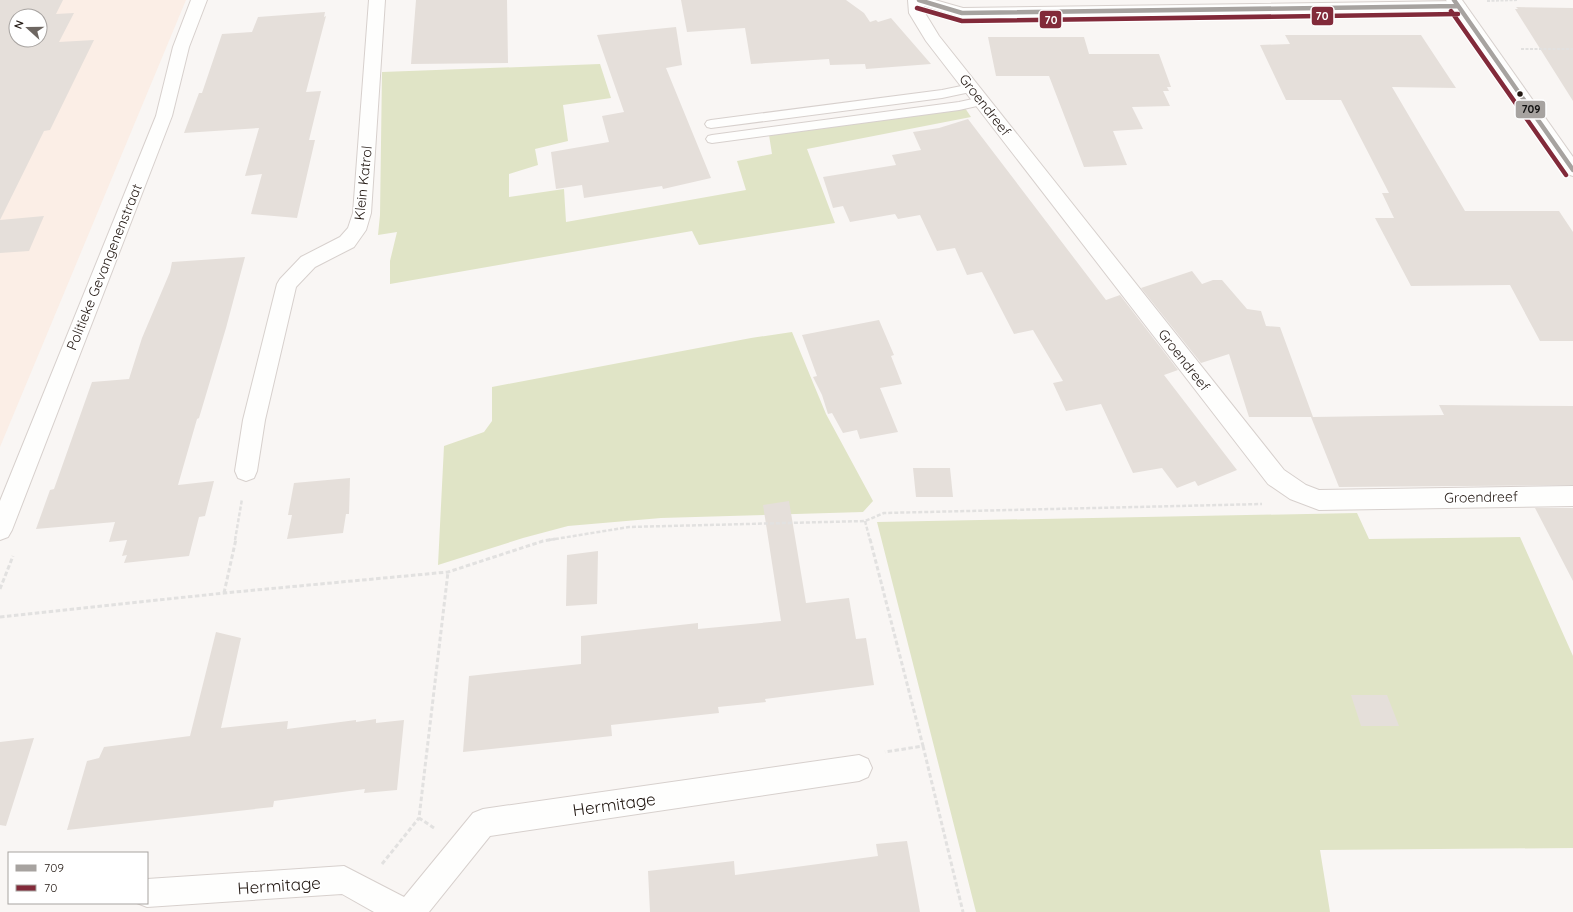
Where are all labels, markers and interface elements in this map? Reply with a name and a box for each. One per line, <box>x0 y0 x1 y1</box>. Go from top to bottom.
line badge: 70 <box>1311 6 1334 26</box>
north arrow <box>8 8 48 48</box>
text: 70 <box>1316 9 1329 23</box>
line badge: 70 <box>1039 10 1062 29</box>
text: 70 <box>1045 13 1058 27</box>
text: N <box>11 18 27 31</box>
street label: Groendreef <box>955 70 1015 140</box>
unlabelled marker <box>1515 89 1525 99</box>
line badge: 709 <box>1515 100 1546 119</box>
text: 709 <box>1521 102 1541 116</box>
street label: Klein Katrol <box>350 145 376 221</box>
street label: Politieke Gevangenenstraat <box>62 181 146 353</box>
street label: Groendreef <box>1154 325 1214 395</box>
street label: Groendreef <box>1444 487 1518 507</box>
street label: Hermitage <box>571 788 657 820</box>
legend <box>8 852 148 904</box>
text: 709 <box>44 860 64 875</box>
street label: Hermitage <box>237 872 321 898</box>
text: 70 <box>44 880 57 895</box>

